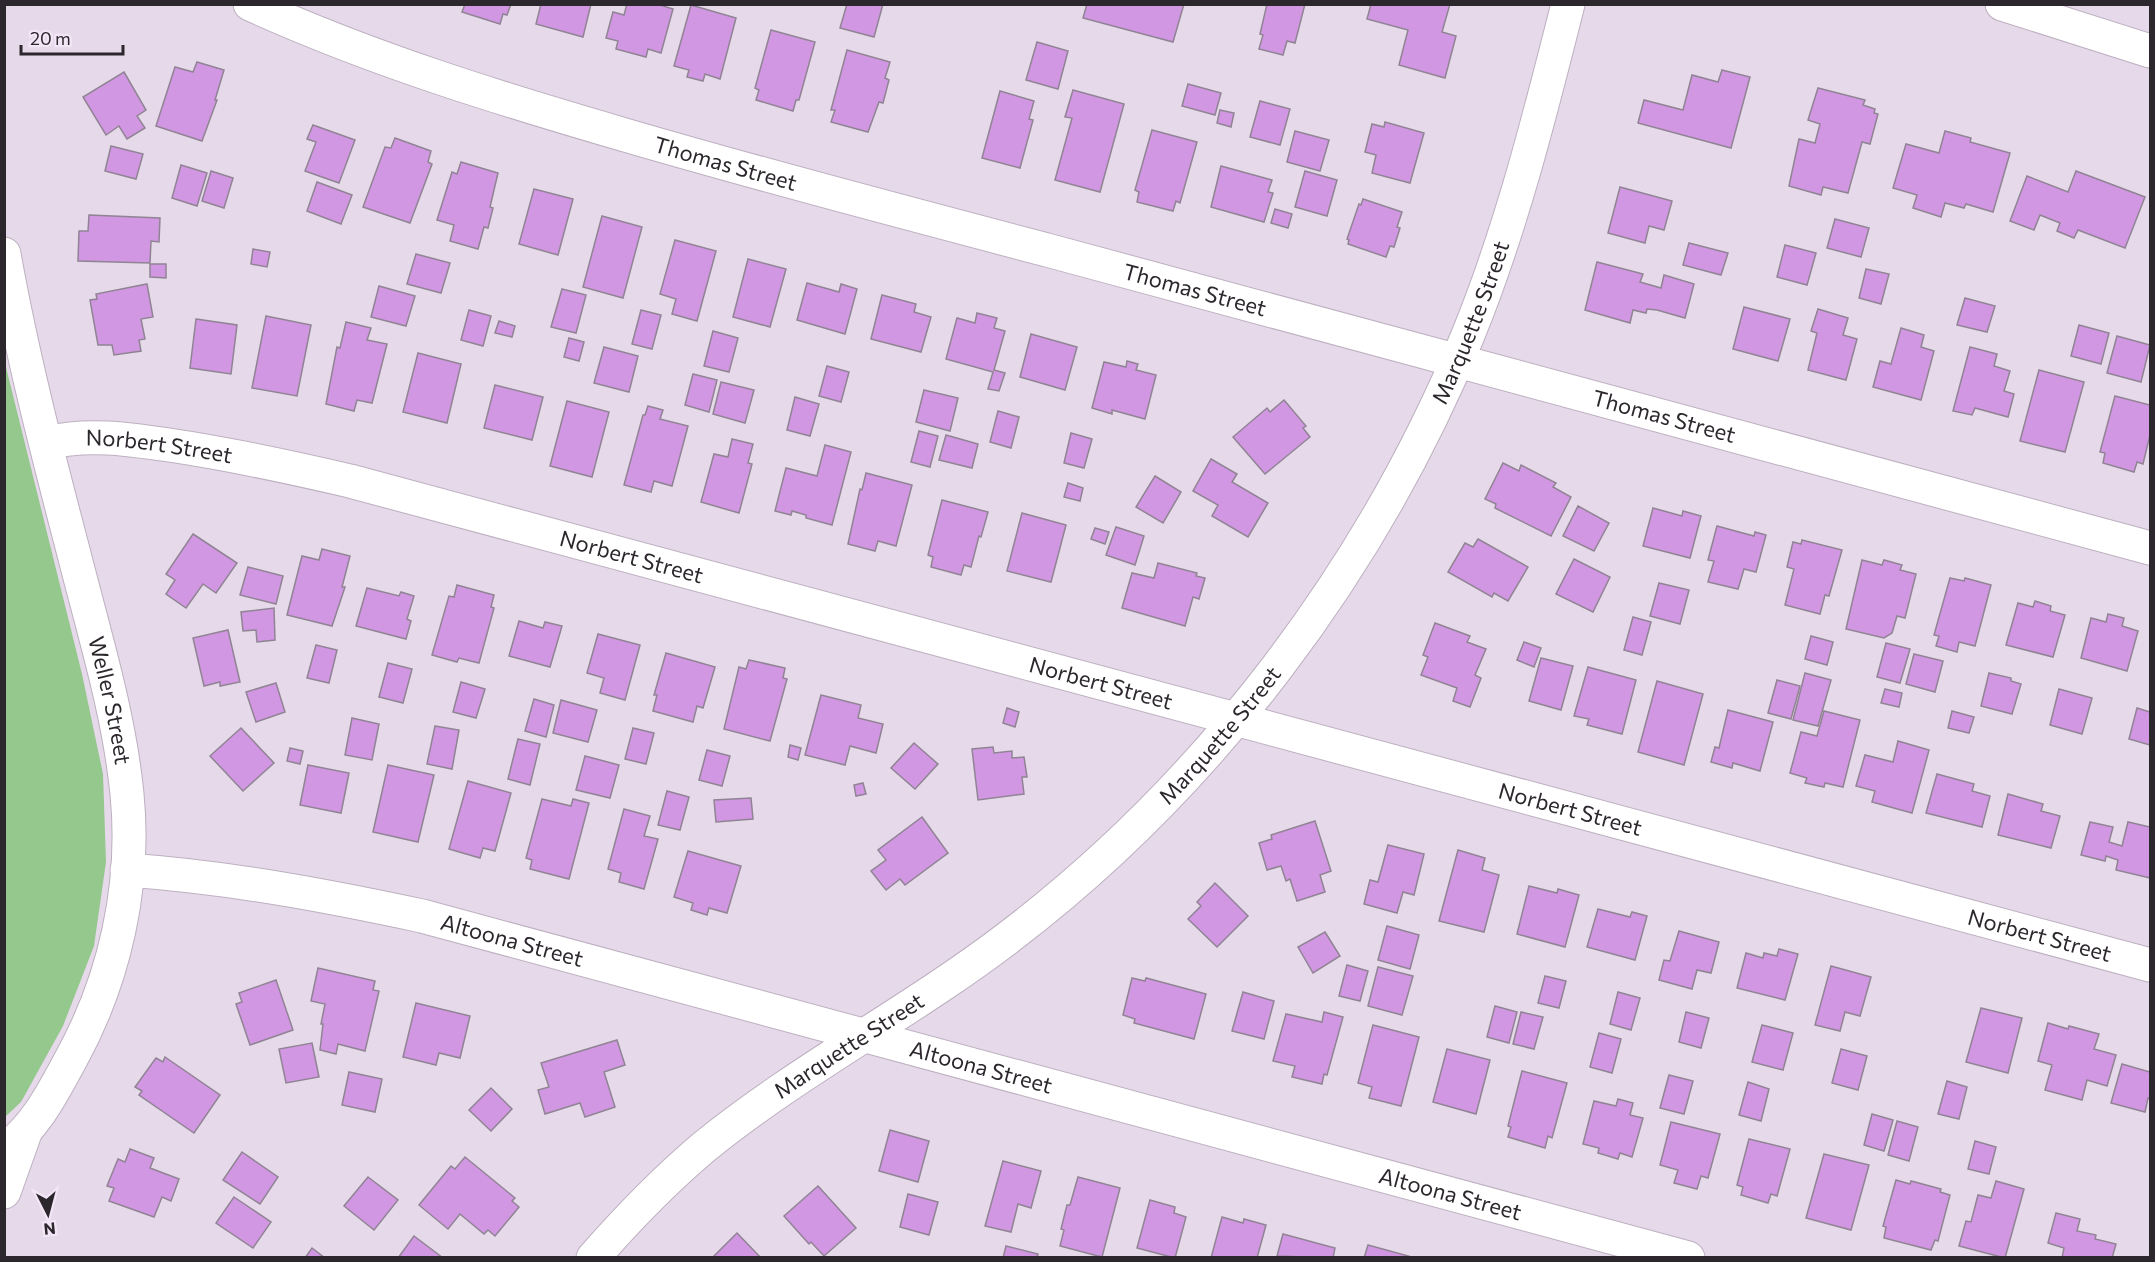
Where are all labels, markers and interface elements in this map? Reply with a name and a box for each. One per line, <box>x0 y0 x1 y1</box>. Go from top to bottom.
scale bar <box>21 18 123 56</box>
text: 20 m <box>30 27 71 49</box>
street label: Thomas Street <box>651 130 800 196</box>
street label: Marquette Street <box>1425 237 1514 408</box>
street label: Thomas Street <box>1120 257 1269 321</box>
street label: Thomas Street <box>1590 384 1739 448</box>
street label: Norbert Street <box>86 424 235 468</box>
street label: Norbert Street <box>557 524 706 588</box>
street label: Weller Street <box>83 633 137 766</box>
street label: Norbert Street <box>1026 650 1176 715</box>
street label: Marquette Street <box>1153 661 1286 809</box>
street label: Norbert Street <box>1496 776 1645 841</box>
street label: Norbert Street <box>1965 903 2114 967</box>
street label: Altoona Street <box>438 908 586 972</box>
street label: Marquette Street <box>768 987 929 1104</box>
street label: Altoona Street <box>907 1034 1056 1099</box>
street label: Altoona Street <box>1376 1161 1525 1225</box>
north arrow <box>18 1184 78 1244</box>
text: N <box>43 1219 57 1239</box>

